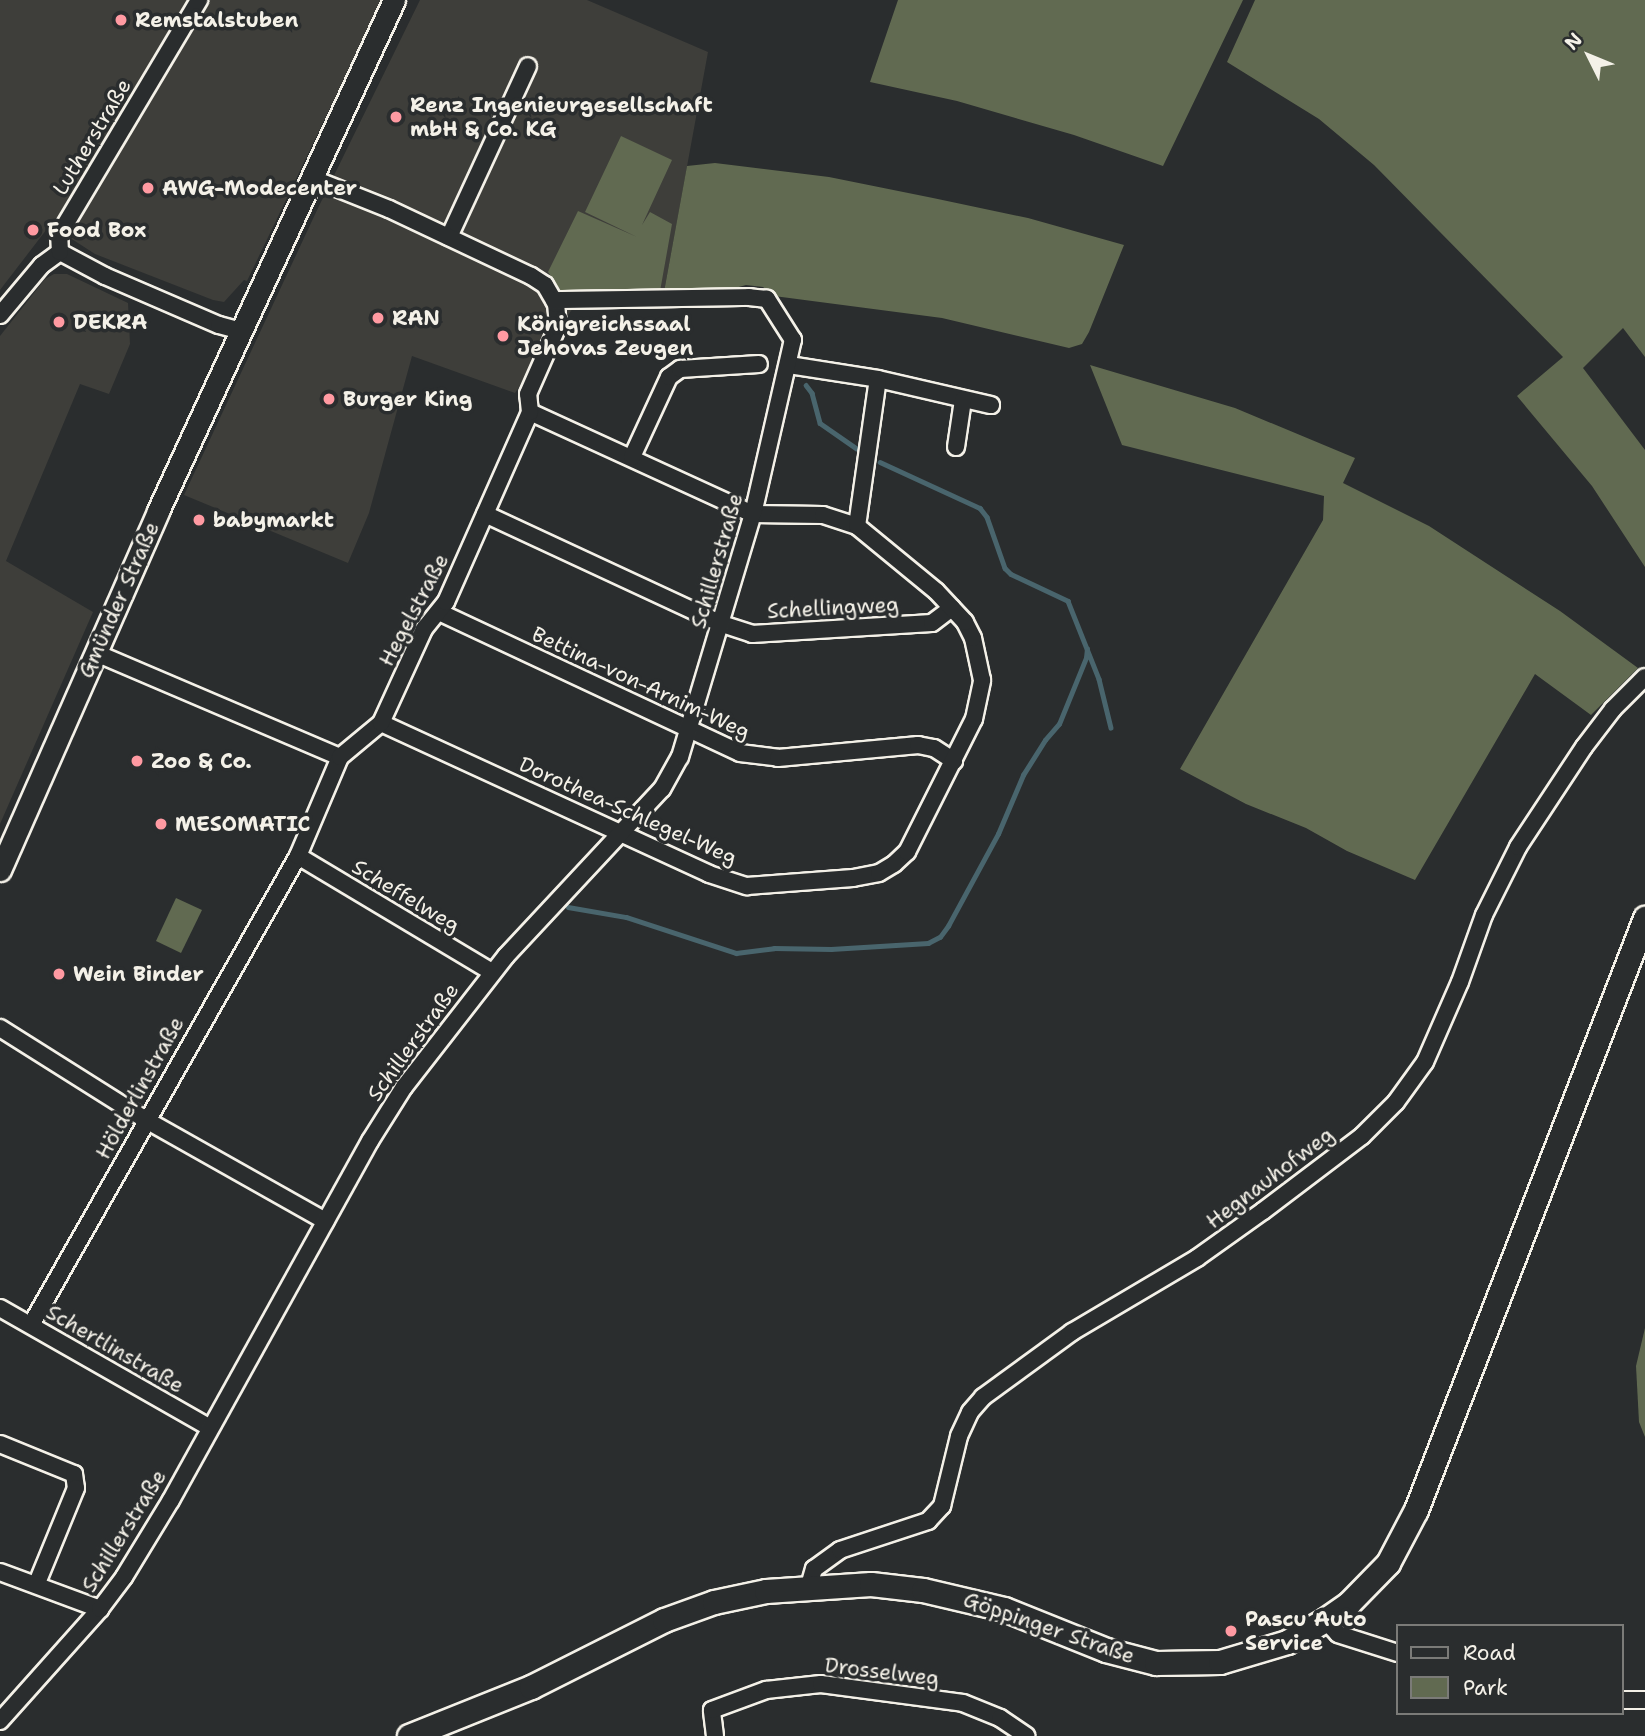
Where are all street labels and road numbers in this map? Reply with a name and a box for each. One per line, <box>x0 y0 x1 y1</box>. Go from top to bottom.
street label: Lutherstraße <box>47 74 137 200</box>
street label: Schillerstraße <box>686 491 748 631</box>
street label: Gmünder Straße <box>73 518 165 682</box>
street label: Hegelstraße <box>374 549 454 671</box>
street label: Schellingweg <box>766 592 900 624</box>
street label: Bettina-von-Arnim-Weg <box>528 621 754 745</box>
street label: Dorothea-Schlegel-Weg <box>515 751 741 871</box>
street label: Scheffelweg <box>348 854 464 938</box>
street label: Schillerstraße <box>362 978 464 1106</box>
street label: Hölderlinstraße <box>90 1012 190 1164</box>
street label: Hegnauhofweg <box>1201 1122 1339 1234</box>
street label: Schertlinstraße <box>42 1299 188 1399</box>
street label: Schillerstraße <box>76 1465 172 1597</box>
street label: Göppinger Straße <box>960 1587 1138 1669</box>
street label: Drosselweg <box>823 1652 941 1692</box>

